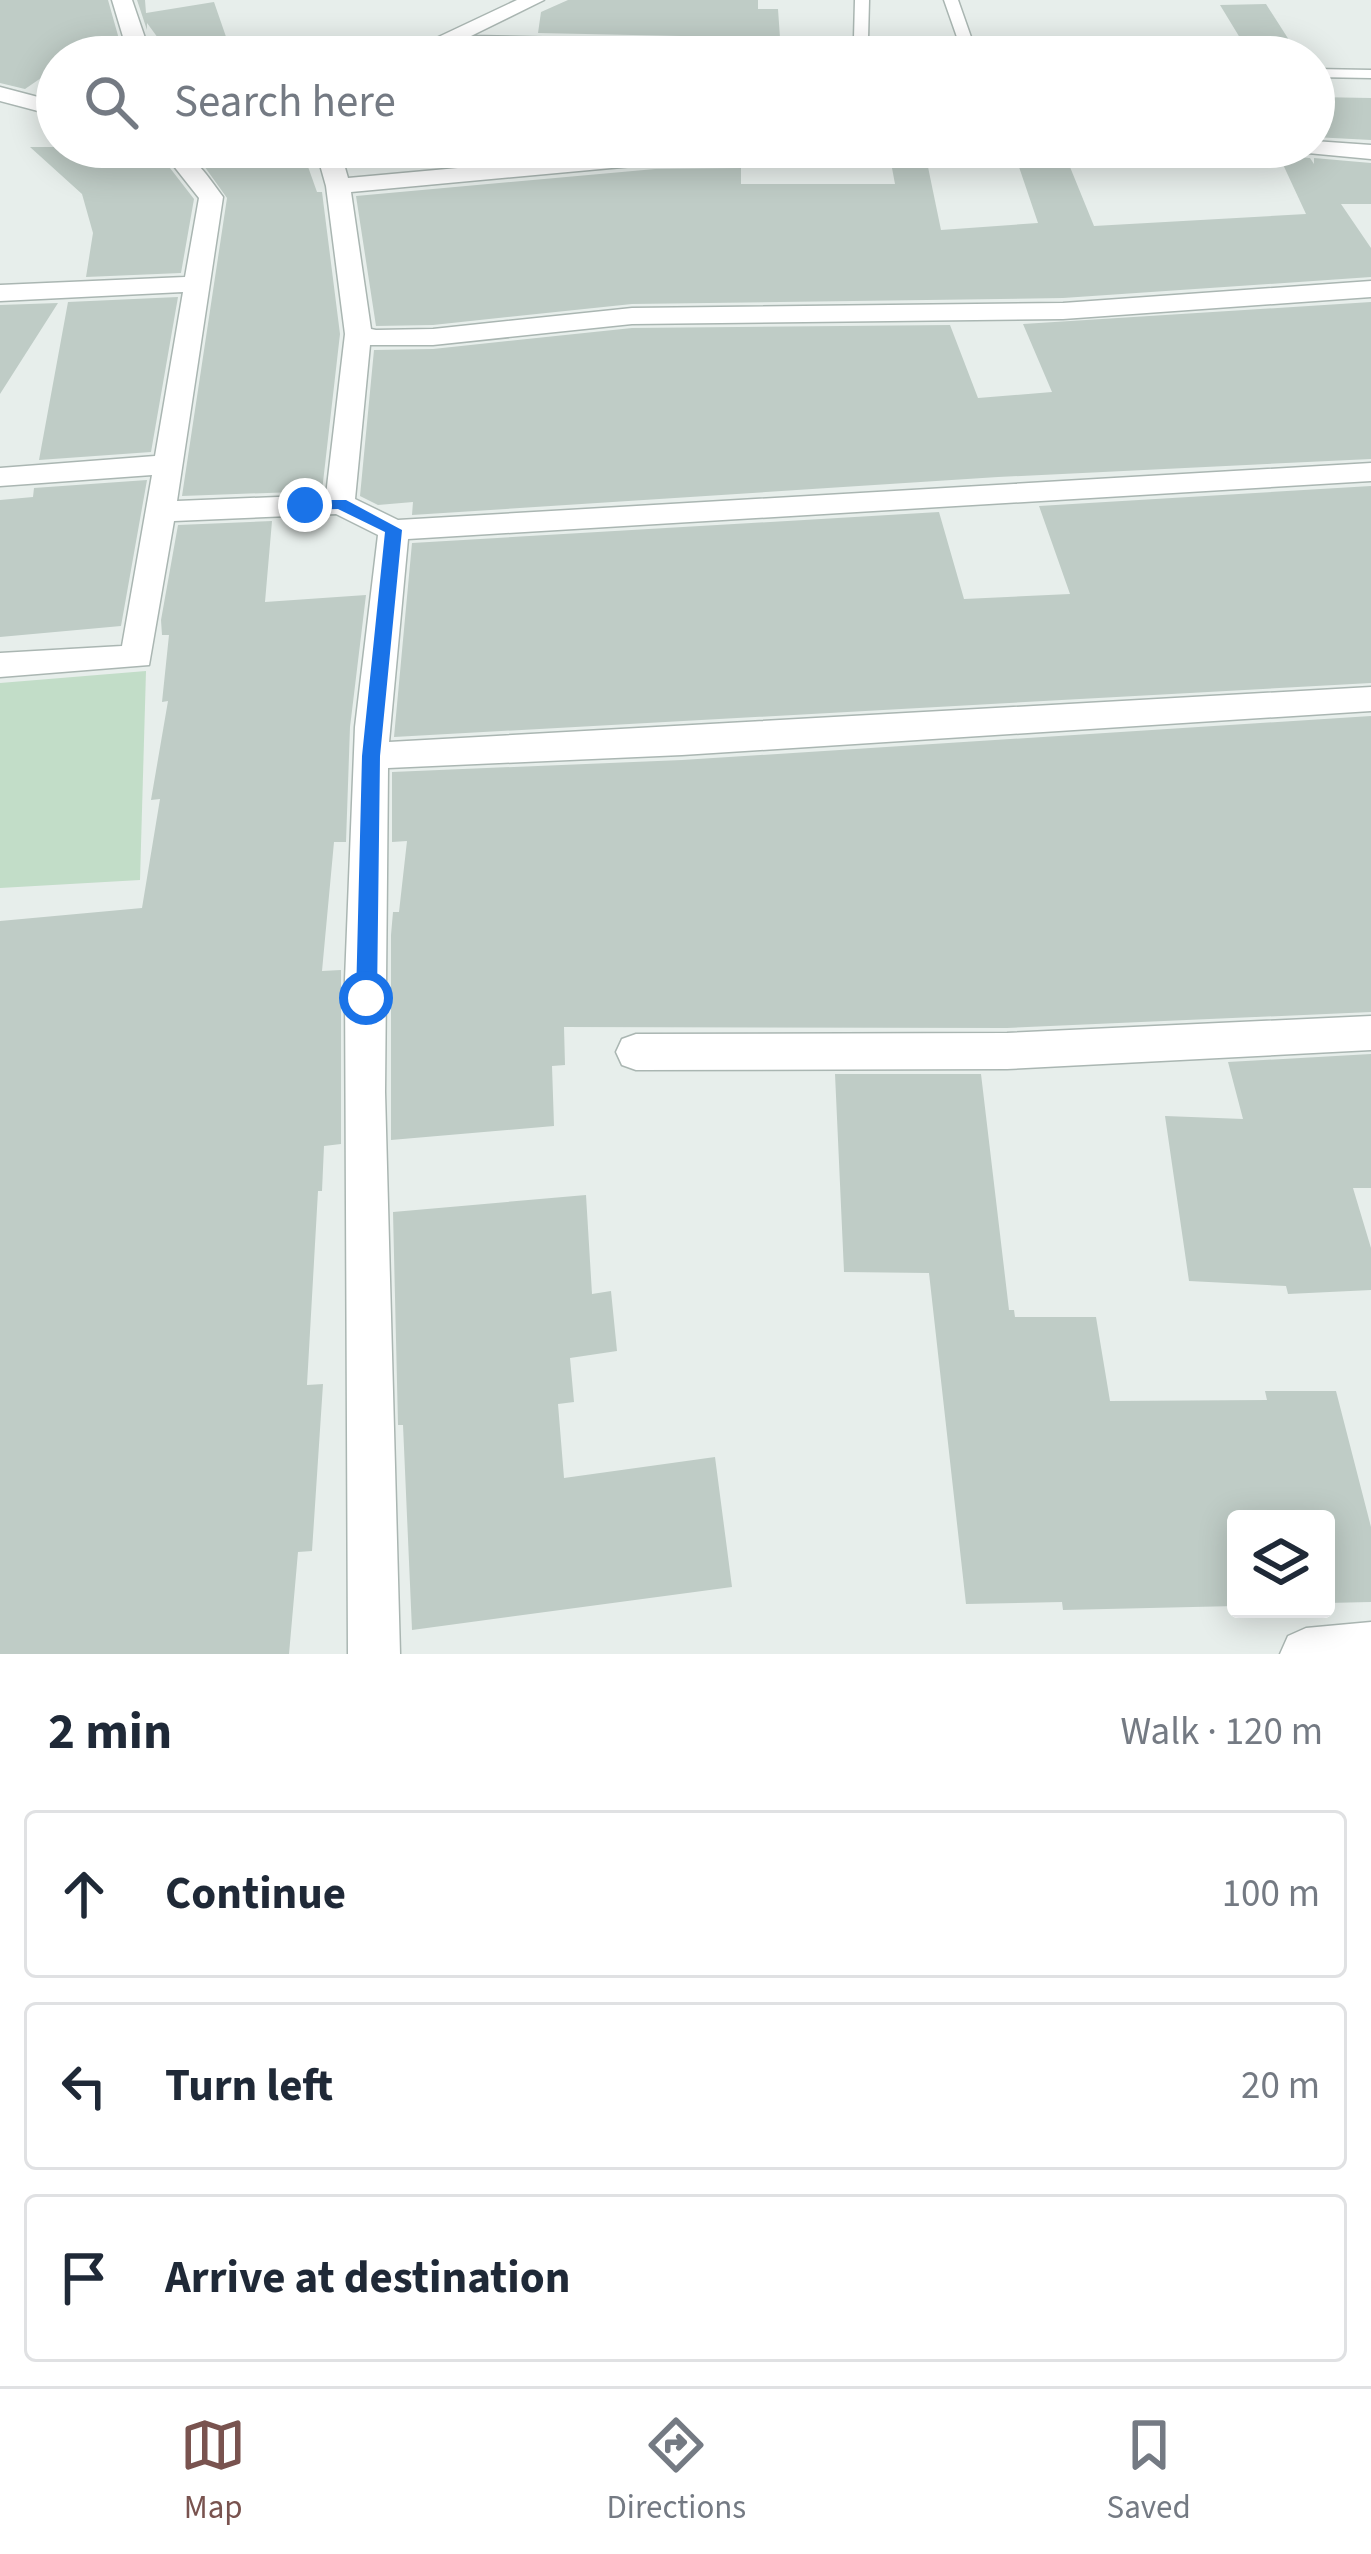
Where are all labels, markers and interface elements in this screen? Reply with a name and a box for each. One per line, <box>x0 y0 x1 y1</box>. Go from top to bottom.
search box <box>36 36 1335 168</box>
icon: search <box>78 69 144 135</box>
text: Search here <box>174 70 396 134</box>
route end <box>278 478 332 532</box>
route start <box>339 971 393 1025</box>
map controls <box>1227 1510 1335 1618</box>
button: layers <box>1227 1510 1335 1618</box>
text: 2 min <box>48 1696 172 1768</box>
text: Walk · 120 m <box>1120 1704 1323 1760</box>
icon: ahead <box>51 1861 117 1927</box>
text: Continue <box>165 1862 346 1926</box>
text: 100 m <box>1222 1866 1320 1922</box>
icon: left <box>51 2053 117 2119</box>
text: Turn left <box>165 2054 333 2118</box>
text: 20 m <box>1241 2058 1320 2114</box>
icon: arrive <box>51 2245 117 2311</box>
text: Arrive at destination <box>165 2246 570 2310</box>
tab: Map <box>180 2412 246 2531</box>
tab: Directions <box>607 2412 746 2531</box>
tab: Saved <box>1107 2412 1191 2531</box>

